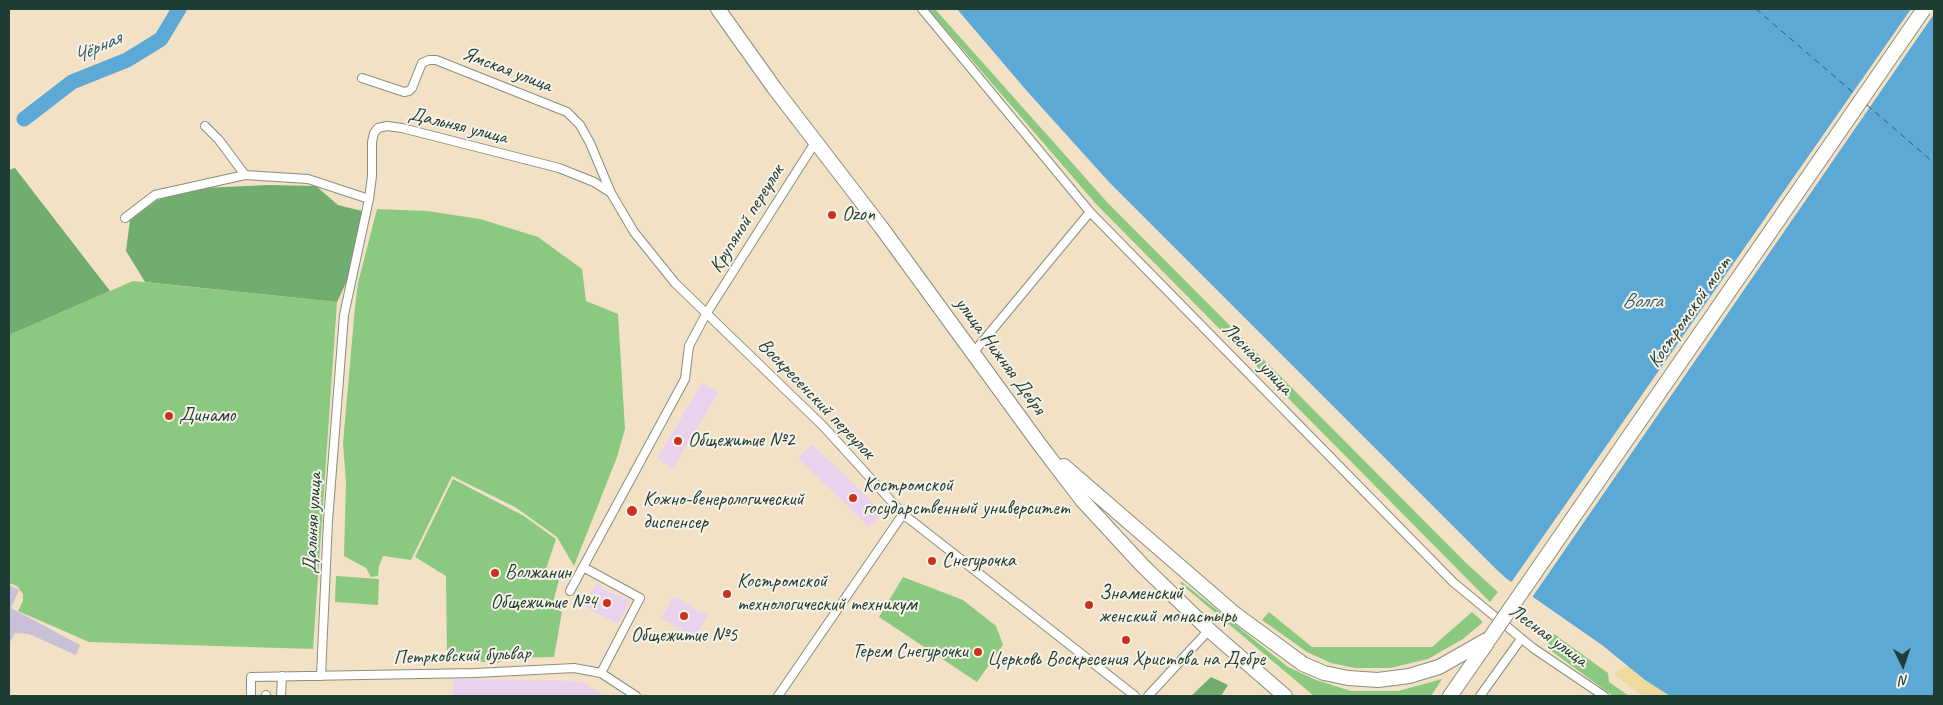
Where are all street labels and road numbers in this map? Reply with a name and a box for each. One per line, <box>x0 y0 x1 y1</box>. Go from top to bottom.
street label: Ямская улица <box>459 42 555 98</box>
street label: Дальняя улица <box>406 102 510 150</box>
street label: Крупяной переулок <box>704 161 790 277</box>
street label: Костромской мост <box>1643 252 1737 372</box>
street label: улица Нижняя Дебря <box>949 293 1051 419</box>
street label: Лесная улица <box>1217 318 1297 400</box>
street label: Воскресенский переулок <box>752 334 880 464</box>
street label: Дальняя улица <box>298 472 328 574</box>
street label: Лесная улица <box>1504 599 1592 673</box>
street label: Петрковский бульвар <box>393 642 531 670</box>

